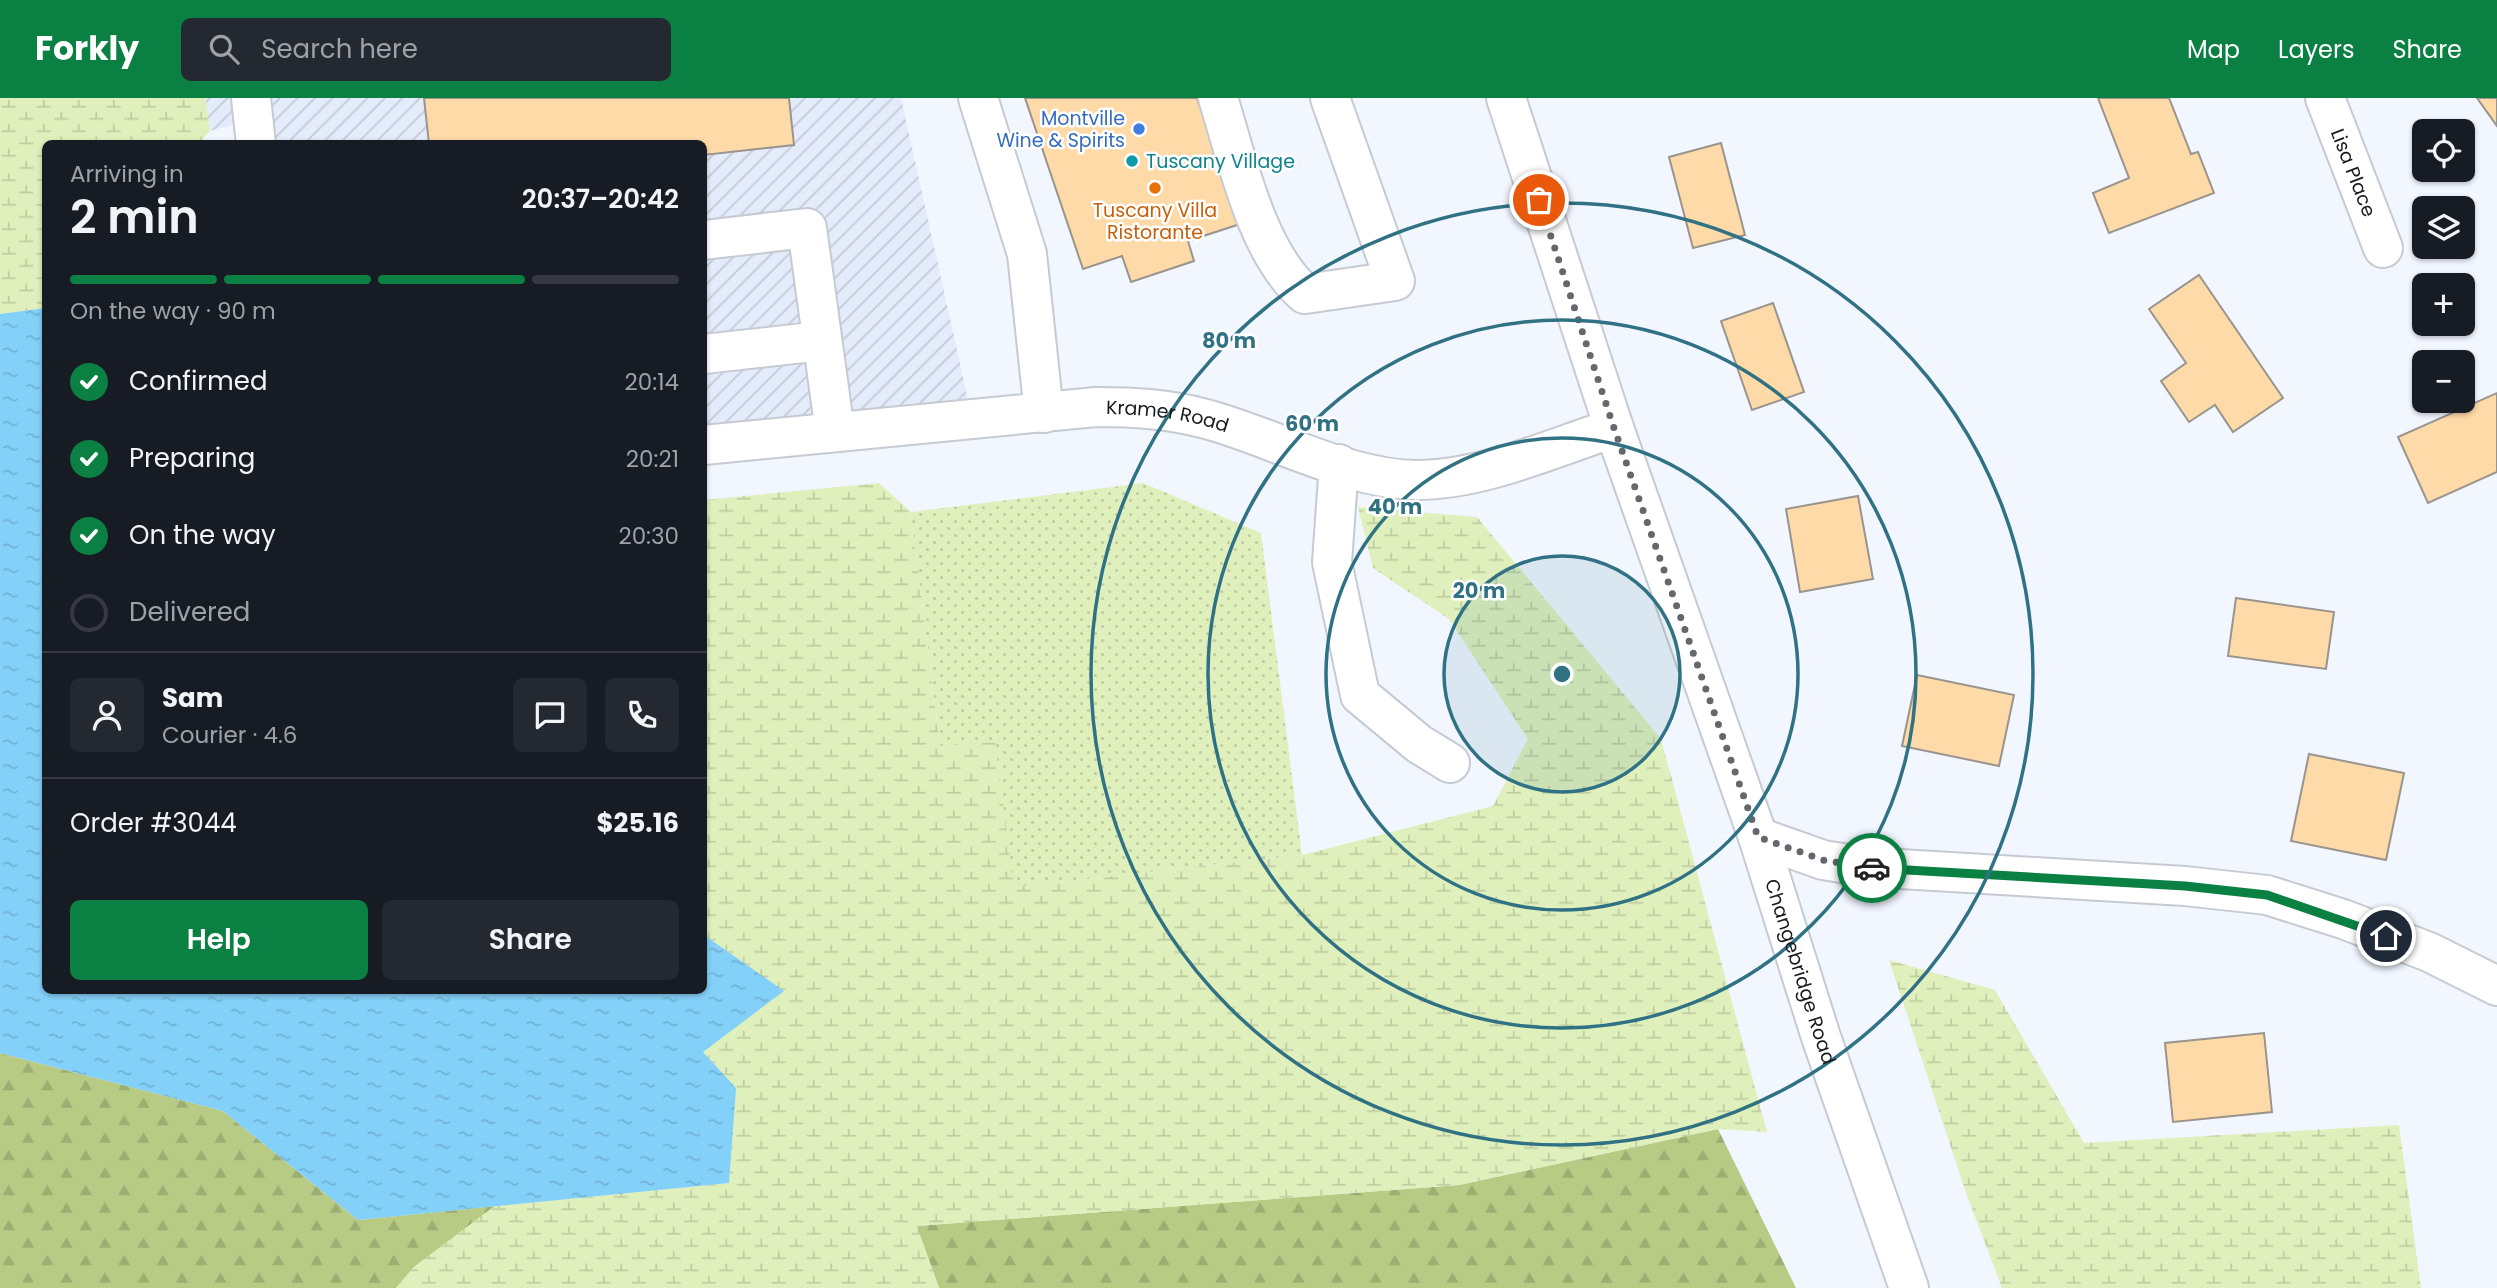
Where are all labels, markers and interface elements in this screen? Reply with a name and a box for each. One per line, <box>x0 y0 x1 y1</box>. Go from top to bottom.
search box <box>181 18 671 81</box>
text: Forkly <box>35 25 139 72</box>
icon: search <box>205 30 243 68</box>
text: Search here <box>261 31 418 67</box>
text: Map <box>2187 33 2240 66</box>
text: Layers <box>2278 33 2354 66</box>
text: Share <box>2392 33 2462 66</box>
place label: Montville Wine & Spirits <box>996 105 1125 154</box>
map controls <box>2412 119 2475 413</box>
button: locate <box>2412 119 2475 182</box>
marker: Montville Wine & Spirits <box>1131 121 1147 137</box>
street label: Lisa Place <box>2325 125 2383 221</box>
place label: Tuscany Village <box>1146 148 1295 175</box>
marker: Tuscany Village <box>1124 153 1140 169</box>
text: Arriving in <box>70 158 184 190</box>
pin <box>1509 170 1569 230</box>
marker: Tuscany Villa Ristorante <box>1147 180 1163 196</box>
text: 20:37–20:42 <box>522 181 679 217</box>
icon: bag <box>1520 181 1558 219</box>
text: 2 min <box>70 185 199 249</box>
button: layers <box>2412 196 2475 259</box>
place label: Tuscany Villa Ristorante <box>1093 197 1217 246</box>
button: + <box>2412 273 2475 336</box>
text: On the way · 90 m <box>70 295 276 327</box>
text: 80 m <box>1202 326 1256 355</box>
button: − <box>2412 350 2475 413</box>
icon: check <box>70 363 108 401</box>
text: Confirmed <box>129 363 267 399</box>
text: 20:14 <box>625 366 679 398</box>
street label: Kramer Road <box>1106 394 1232 438</box>
text: 60 m <box>1285 409 1339 438</box>
icon: check <box>70 440 108 478</box>
text: Preparing <box>129 440 255 476</box>
text: 20:21 <box>626 443 679 475</box>
text: 40 m <box>1368 492 1422 521</box>
icon: check <box>70 517 108 555</box>
text: On the way <box>129 517 276 553</box>
text: 20:30 <box>618 520 679 552</box>
text: 20 m <box>1453 576 1505 605</box>
text: Delivered <box>129 594 250 630</box>
centre of rings <box>1550 662 1574 686</box>
button: person <box>70 678 144 752</box>
button: chat <box>513 678 587 752</box>
button: phone <box>605 678 679 752</box>
text: Sam <box>162 680 223 716</box>
text: Courier · 4.6 <box>162 719 297 751</box>
text: Order #3044 <box>70 805 237 841</box>
text: $25.16 <box>596 805 679 841</box>
courier <box>1837 833 1907 903</box>
icon: car <box>1853 849 1891 887</box>
street label: Changebridge Road <box>1759 875 1843 1068</box>
button: Help <box>70 900 368 980</box>
button: Share <box>382 900 679 980</box>
pin <box>2356 906 2416 966</box>
icon: home <box>2367 917 2405 955</box>

